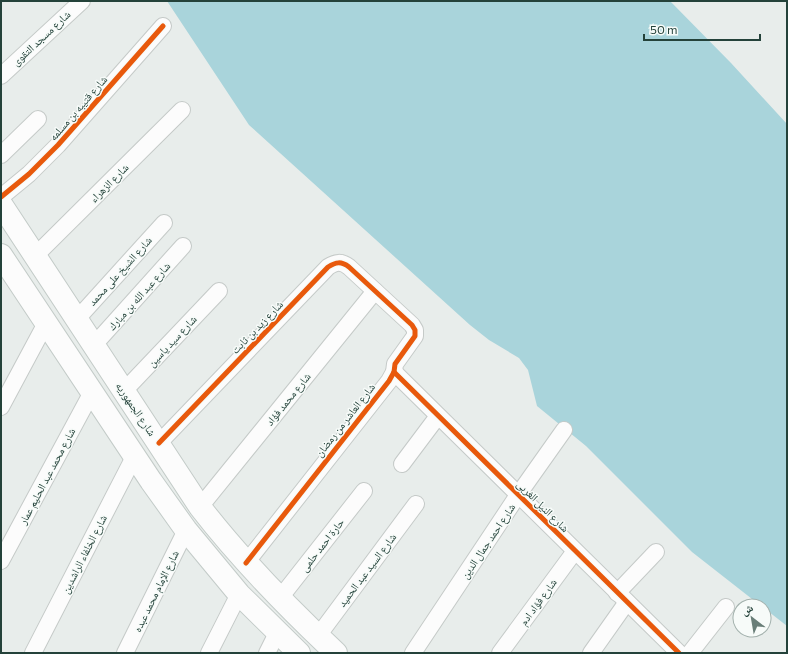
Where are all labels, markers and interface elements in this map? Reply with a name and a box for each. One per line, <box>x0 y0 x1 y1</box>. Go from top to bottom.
street label: شارع مسجد التقوى <box>9 7 73 69</box>
scale bar <box>644 16 760 42</box>
text: 50 m <box>650 22 678 36</box>
street label: شارع قتيبه بن مسلمه <box>46 72 110 144</box>
street label: شارع الزهراء <box>86 160 132 206</box>
street label: شارع الشيخ على محمد <box>85 233 155 309</box>
street label: شارع عبد الله بن مبارك <box>105 259 173 333</box>
street label: شارع زيد بن ثابت <box>228 298 286 356</box>
street label: شارع سيد ياسين <box>144 312 200 370</box>
street label: شارع محمد فؤاد <box>262 370 314 428</box>
street label: شارع الجمهوريه <box>113 379 159 439</box>
street label: شارع العاشر من رمضان <box>312 380 378 460</box>
street label: شارع محمد عبد الحليم عمار <box>15 425 79 528</box>
street label: شارع النيل الغربى <box>514 477 572 535</box>
street label: شارع احمد جمال الدين <box>458 501 518 581</box>
street label: شارع الخلفاء الراشدين <box>58 512 110 596</box>
street label: حارة احمد حلمى <box>297 516 347 574</box>
street label: شارع السيد عبد الحميد <box>335 530 399 610</box>
street label: شارع الإمام محمد عبده <box>130 548 182 634</box>
street label: شارع فؤاد ادم <box>516 576 560 628</box>
north arrow <box>732 598 772 638</box>
text: ش <box>738 600 756 619</box>

